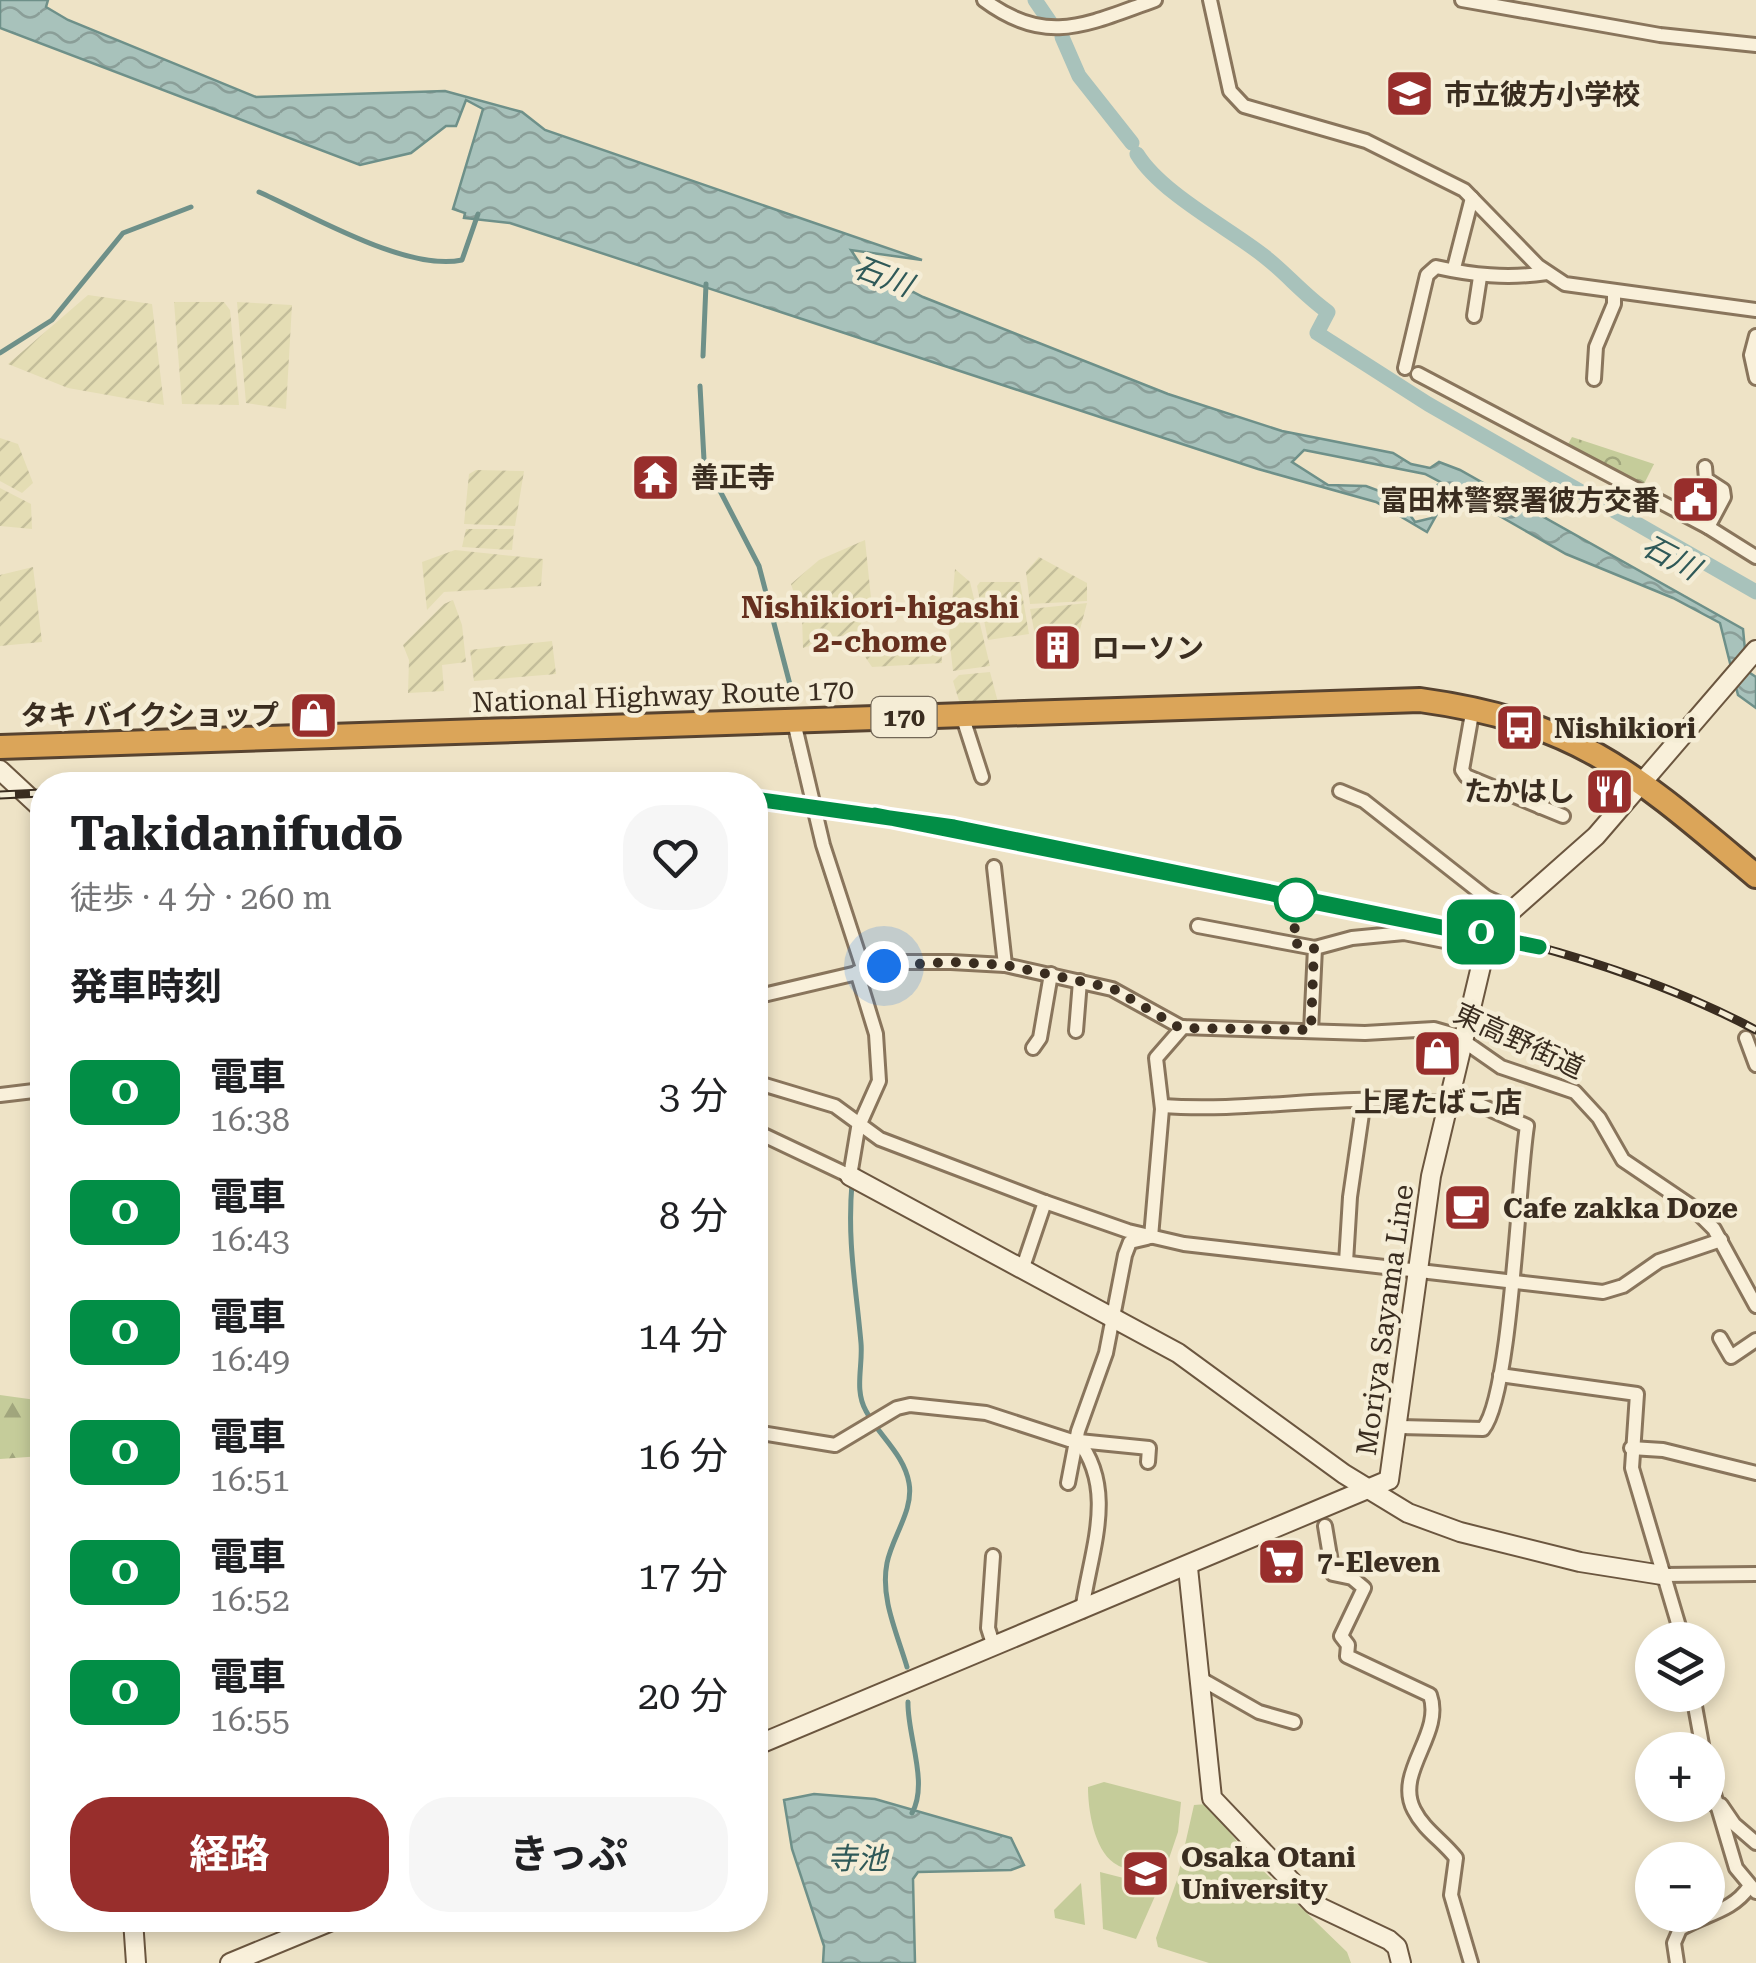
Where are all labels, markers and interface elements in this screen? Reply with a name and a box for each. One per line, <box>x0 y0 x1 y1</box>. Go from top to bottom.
school or university icon: 市立彼方小学校 <box>1383 68 1435 120</box>
place label: 市立彼方小学校 <box>1444 78 1640 111</box>
water label: 石川 <box>849 249 920 304</box>
temple icon: 善正寺 <box>630 451 682 503</box>
place label: 善正寺 <box>691 461 775 494</box>
public building icon: 富田林警察署彼方交番 <box>1669 474 1721 526</box>
place label: 富田林警察署彼方交番 <box>1380 484 1660 517</box>
water label: 石川 <box>1636 527 1708 588</box>
district label: Nishikiori-higashi 2-chome <box>741 590 1019 659</box>
building icon: ローソン <box>1031 622 1083 674</box>
place label: ローソン <box>1092 632 1204 665</box>
street label: National Highway Route 170 <box>471 673 855 719</box>
shop icon: タキ バイクショップ <box>288 689 340 741</box>
road number: 170 <box>872 697 936 737</box>
place label: タキ バイクショップ <box>20 699 279 732</box>
bus stop icon: Nishikiori <box>1493 702 1545 754</box>
place label: Nishikiori <box>1554 712 1696 745</box>
restaurant icon: たかはし <box>1584 765 1636 817</box>
place label: たかはし <box>1464 775 1575 808</box>
button: heart <box>623 805 728 910</box>
text: Takidanifudō <box>70 806 403 862</box>
text: 徒歩 · 4 分 · 260 m <box>70 879 332 917</box>
unlabelled marker <box>1275 879 1317 921</box>
line badge: O <box>1448 900 1514 964</box>
text: O <box>1467 912 1495 953</box>
your location <box>859 941 909 991</box>
text: 発車時刻 <box>70 965 222 1009</box>
street label: 東高野街道 <box>1449 996 1589 1086</box>
shop icon: 上尾たばこ店 <box>1412 1028 1464 1080</box>
text: 電車 <box>210 1055 286 1099</box>
text: O <box>111 1072 139 1113</box>
text: 3 分 <box>659 1074 728 1118</box>
place label: 上尾たばこ店 <box>1354 1086 1522 1119</box>
text: 16:38 <box>210 1101 290 1139</box>
text: 電車 <box>210 1175 286 1219</box>
cafe icon: Cafe zakka Doze <box>1442 1182 1494 1234</box>
street label: Moriya Sayama Line <box>1350 1183 1420 1457</box>
text: O <box>111 1192 139 1233</box>
place label: Cafe zakka Doze <box>1503 1192 1738 1225</box>
text: 8 分 <box>659 1194 728 1238</box>
text: 16:43 <box>210 1221 290 1259</box>
text: 電車 <box>210 1295 286 1339</box>
text: O <box>111 1312 139 1353</box>
text: 14 分 <box>638 1314 728 1358</box>
text: 16:49 <box>210 1341 290 1379</box>
text: 電車 <box>210 1415 286 1459</box>
text: O <box>111 1432 139 1473</box>
text: 16 分 <box>638 1434 728 1478</box>
text: 16:51 <box>210 1461 290 1499</box>
text: 電車 <box>210 1535 286 1579</box>
supermarket icon: 7-Eleven <box>1256 1536 1308 1588</box>
place label: 7-Eleven <box>1317 1546 1440 1579</box>
text: O <box>111 1552 139 1593</box>
text: 17 分 <box>638 1554 728 1598</box>
text: 16:52 <box>210 1581 290 1619</box>
map controls <box>1635 1622 1725 1932</box>
button: layers <box>1635 1622 1725 1712</box>
text: 電車 <box>210 1655 286 1699</box>
text: O <box>111 1672 139 1713</box>
text: 20 分 <box>638 1674 728 1718</box>
text: 16:55 <box>210 1701 290 1739</box>
button: + <box>1635 1732 1725 1822</box>
button: 経路 <box>70 1797 389 1912</box>
button: きっぷ <box>409 1797 728 1912</box>
water label: 寺池 <box>827 1841 890 1876</box>
place label: Osaka Otani University <box>1181 1841 1356 1906</box>
button: − <box>1635 1842 1725 1932</box>
school or university icon: Osaka Otani University <box>1120 1847 1172 1899</box>

